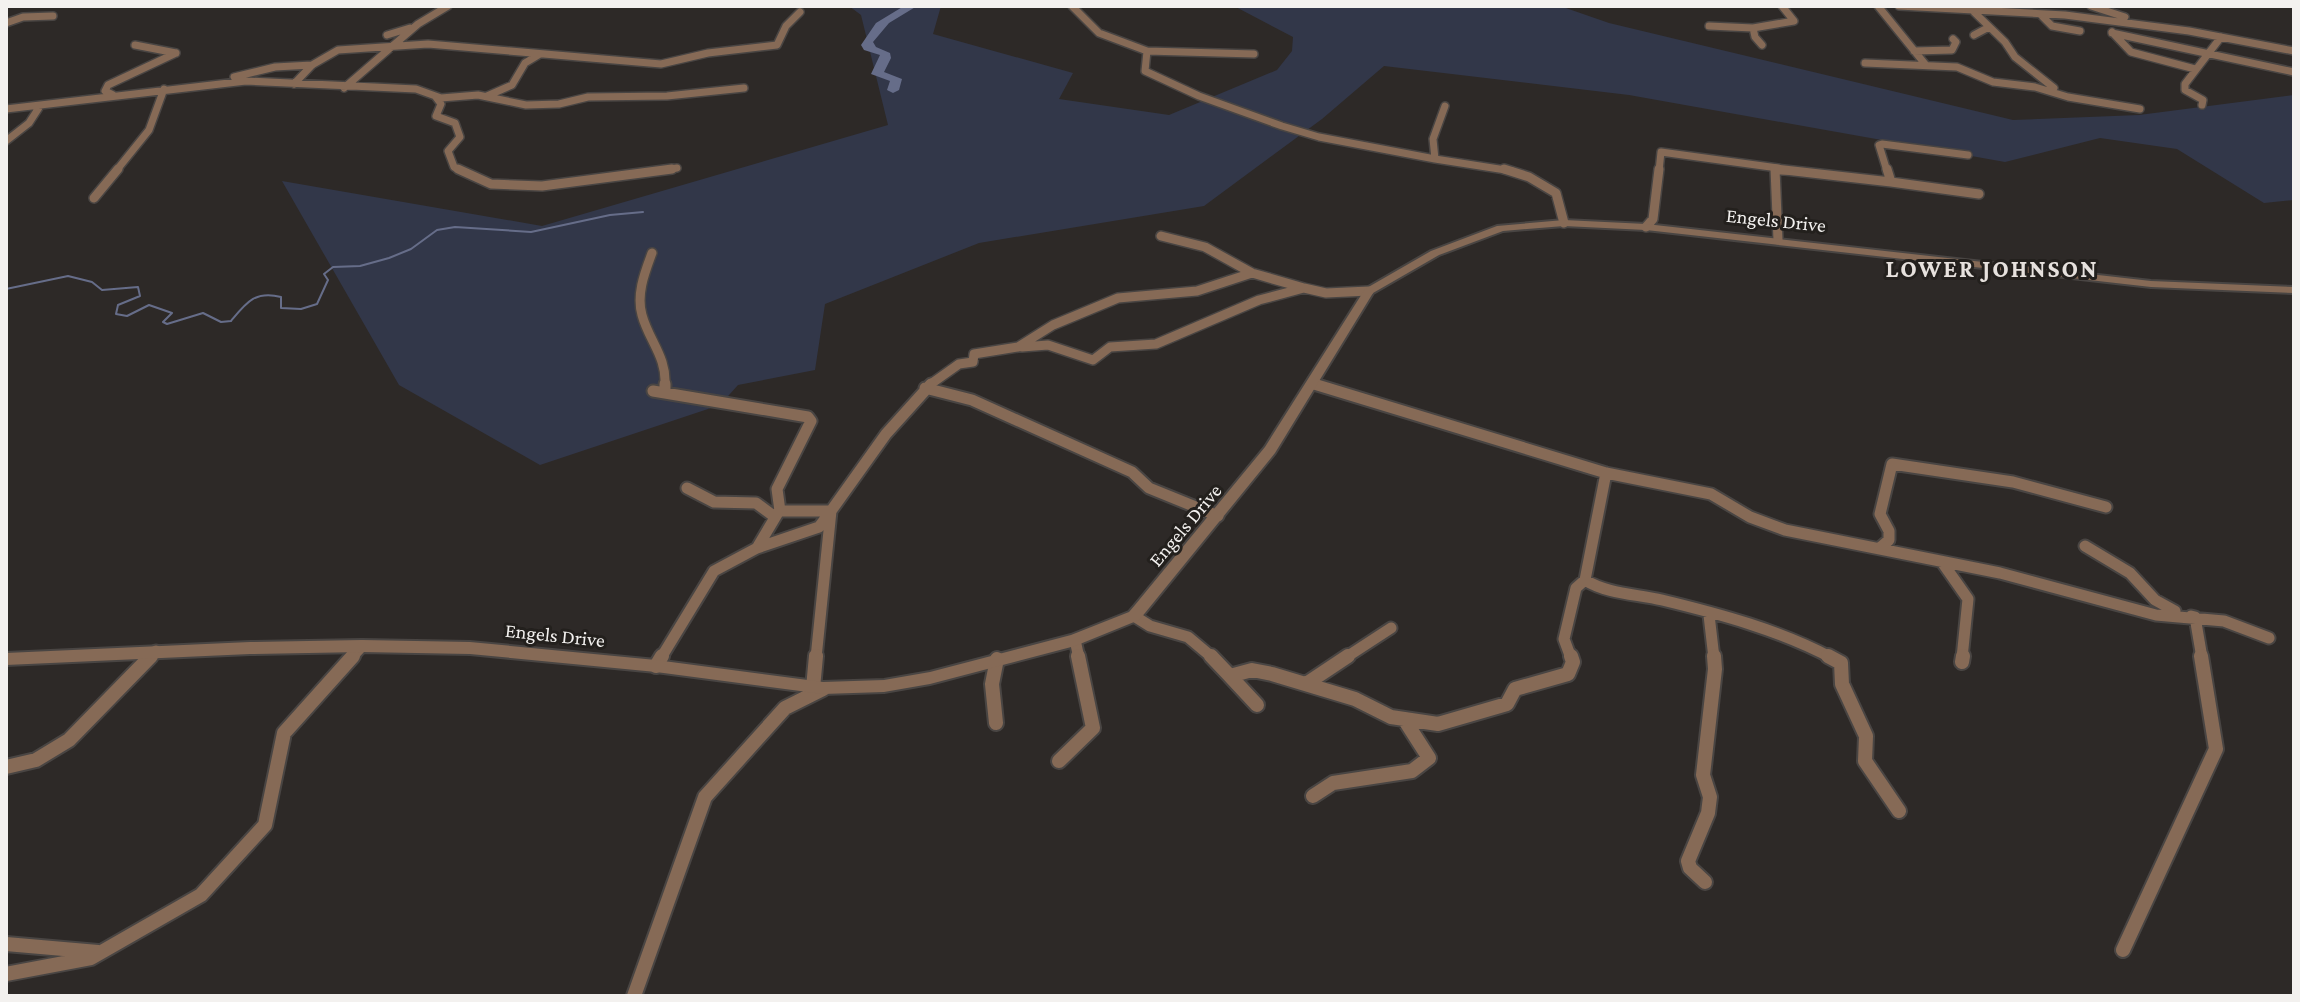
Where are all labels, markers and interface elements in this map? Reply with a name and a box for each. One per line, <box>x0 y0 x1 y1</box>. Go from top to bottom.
street label: Engels Drive <box>1725 204 1827 237</box>
district label: LOWER JOHNSON <box>1885 255 2099 282</box>
street label: Engels Drive <box>1144 479 1227 571</box>
street label: Engels Drive <box>504 619 606 652</box>

